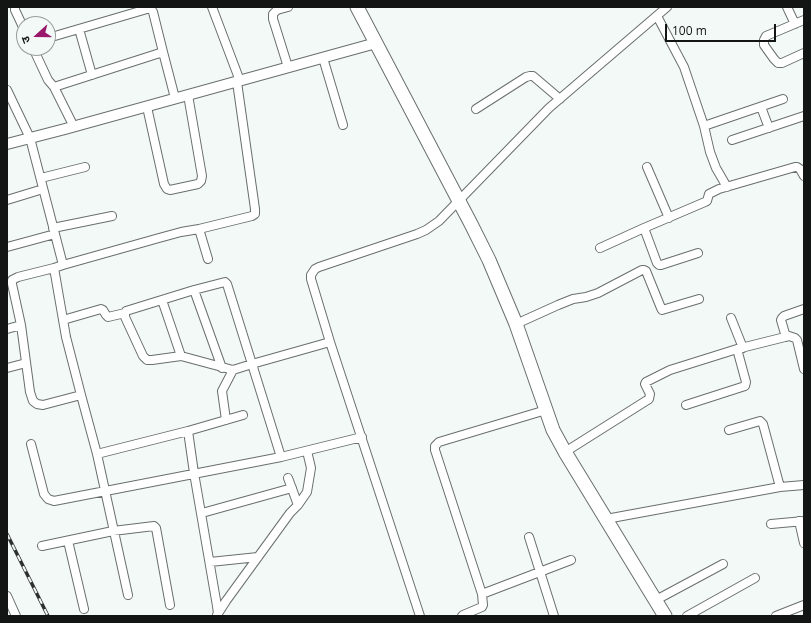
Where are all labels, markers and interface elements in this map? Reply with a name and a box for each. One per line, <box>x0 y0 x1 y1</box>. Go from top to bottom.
north arrow <box>16 16 56 56</box>
scale bar <box>667 16 778 42</box>
text: 100 m <box>672 22 707 39</box>
text: उ <box>17 34 33 46</box>

